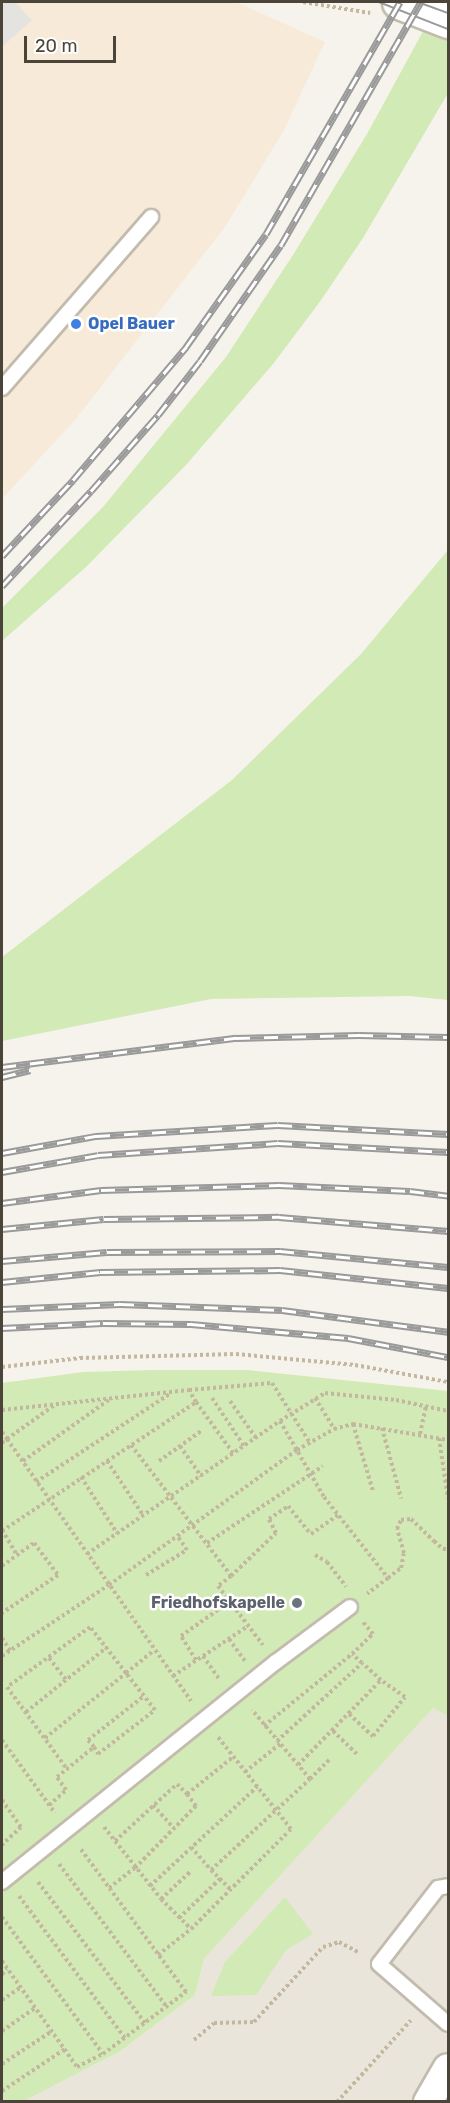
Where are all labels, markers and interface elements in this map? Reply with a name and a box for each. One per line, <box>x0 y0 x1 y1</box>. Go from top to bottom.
scale bar <box>27 24 118 62</box>
text: 20 m <box>35 35 77 57</box>
place label: Opel Bauer <box>88 314 175 334</box>
marker: Opel Bauer <box>69 317 83 331</box>
place label: Friedhofskapelle <box>151 1593 285 1613</box>
marker: Friedhofskapelle <box>290 1596 304 1610</box>

